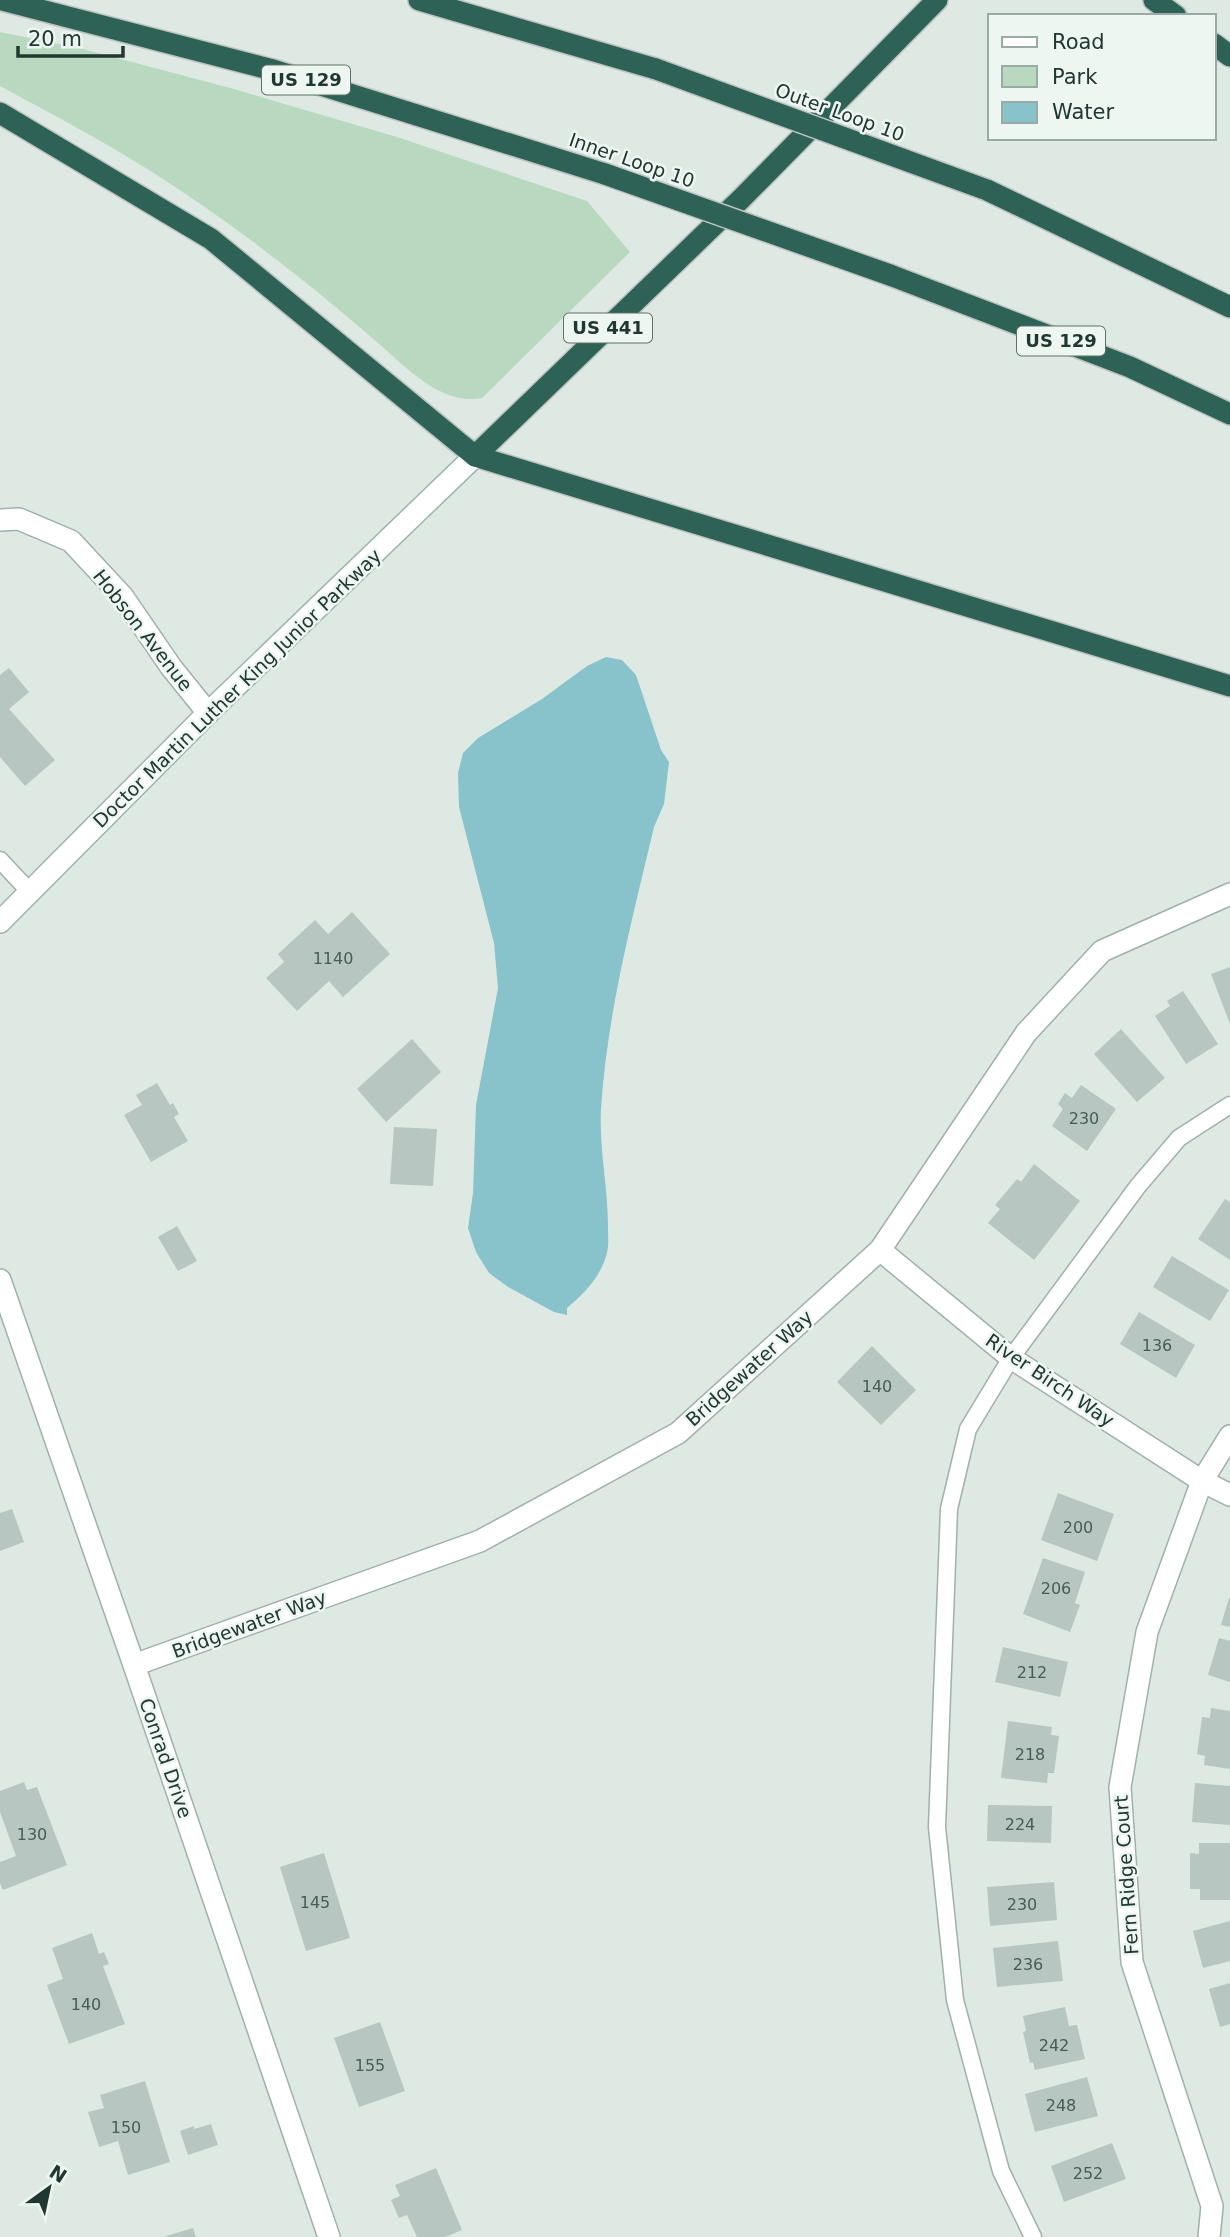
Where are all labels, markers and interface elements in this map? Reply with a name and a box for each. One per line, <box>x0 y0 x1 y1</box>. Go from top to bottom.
scale bar <box>18 14 122 58</box>
legend <box>988 14 1216 140</box>
text: 20 m <box>28 27 82 51</box>
text: Road <box>1052 30 1105 54</box>
text: Park <box>1052 65 1098 89</box>
road number: US 129 <box>262 66 350 94</box>
street label: Outer Loop 10 <box>772 78 908 146</box>
text: Water <box>1052 100 1114 124</box>
street label: Inner Loop 10 <box>566 128 698 192</box>
road number: US 441 <box>564 314 652 342</box>
road number: US 129 <box>1017 326 1105 356</box>
street label: Doctor Martin Luther King Junior Parkway <box>89 544 385 832</box>
street label: Hobson Avenue <box>89 565 197 695</box>
house number: 1140 <box>313 949 353 968</box>
house number: 230 <box>1069 1109 1099 1128</box>
street label: Bridgewater Way <box>681 1305 817 1431</box>
street label: River Birch Way <box>982 1329 1118 1431</box>
house number: 136 <box>1142 1336 1172 1355</box>
house number: 140 <box>862 1377 892 1396</box>
house number: 200 <box>1063 1518 1093 1537</box>
house number: 206 <box>1041 1579 1071 1598</box>
street label: Bridgewater Way <box>169 1586 329 1662</box>
house number: 212 <box>1017 1663 1047 1682</box>
street label: Conrad Drive <box>135 1695 197 1821</box>
house number: 218 <box>1015 1745 1045 1764</box>
street label: Fern Ridge Court <box>1109 1795 1143 1955</box>
house number: 224 <box>1005 1815 1035 1834</box>
house number: 130 <box>17 1825 47 1844</box>
house number: 145 <box>300 1893 330 1912</box>
house number: 230 <box>1007 1895 1037 1914</box>
house number: 236 <box>1013 1955 1043 1974</box>
house number: 140 <box>71 1995 101 2014</box>
house number: 242 <box>1039 2036 1069 2055</box>
house number: 155 <box>355 2056 385 2075</box>
house number: 248 <box>1046 2096 1076 2115</box>
house number: 150 <box>111 2118 141 2137</box>
north arrow <box>14 2153 84 2223</box>
text: N <box>46 2160 71 2187</box>
house number: 252 <box>1073 2164 1103 2183</box>

